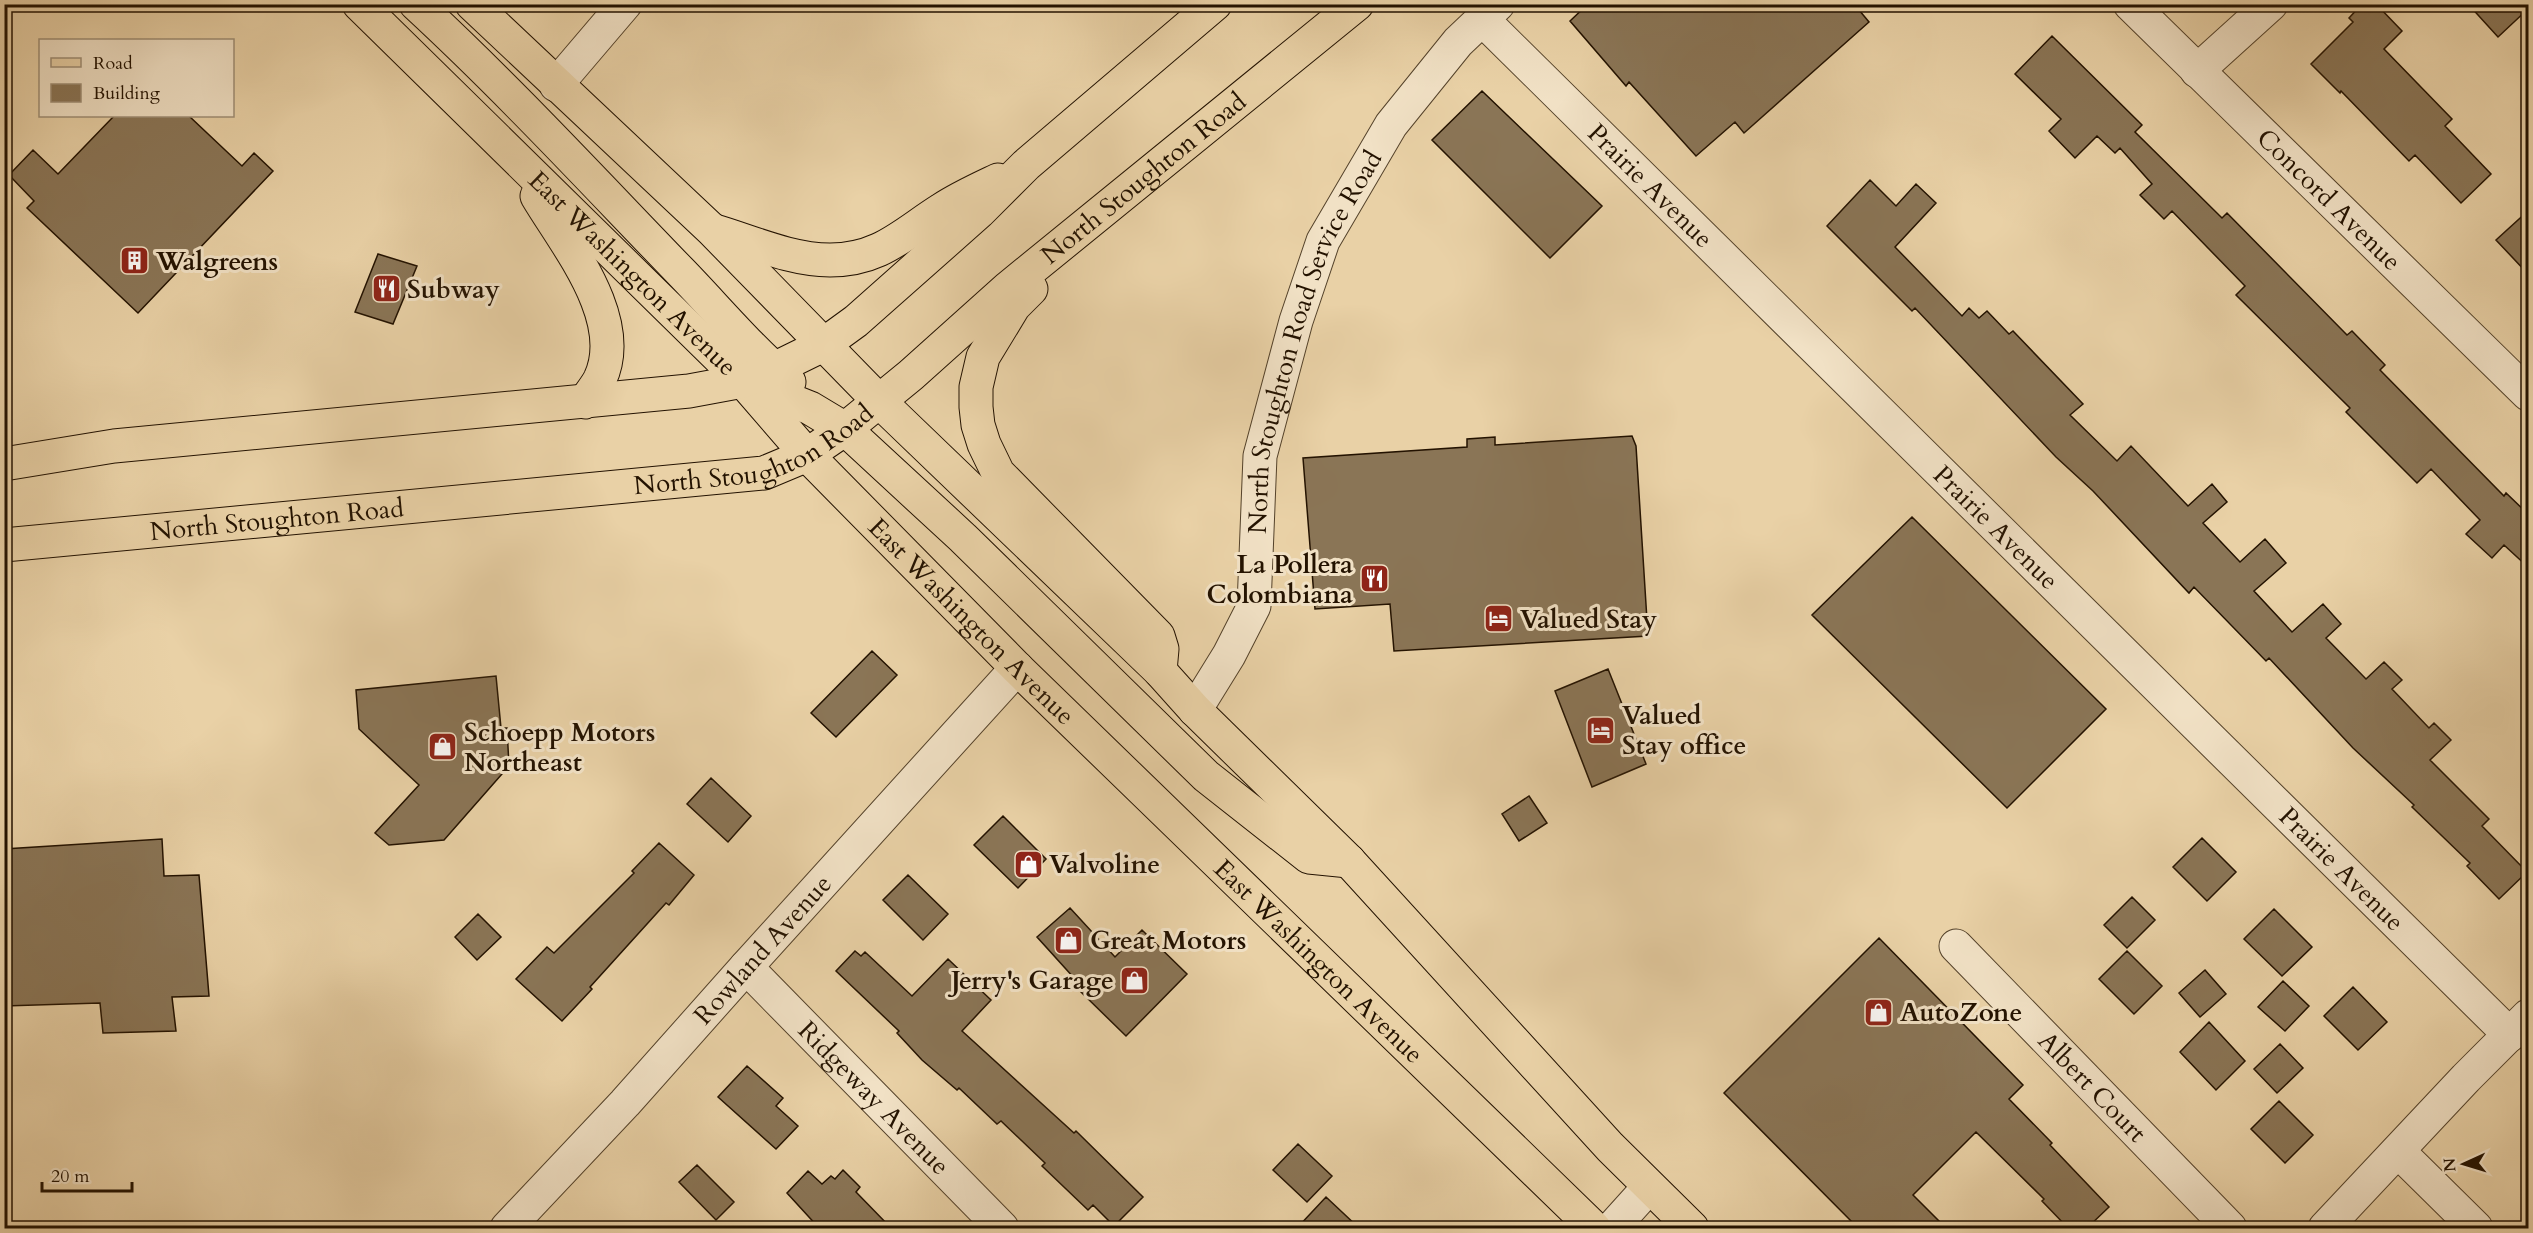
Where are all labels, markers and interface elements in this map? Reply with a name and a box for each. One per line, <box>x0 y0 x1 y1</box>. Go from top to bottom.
legend <box>39 39 234 117</box>
text: Road <box>93 51 133 76</box>
text: Building <box>93 81 161 106</box>
street label: North Stoughton Road <box>1033 84 1253 272</box>
street label: Prairie Avenue <box>1580 116 1721 255</box>
street label: Concord Avenue <box>2249 121 2409 278</box>
street label: North Stoughton Road Service Road <box>1239 144 1390 535</box>
street label: East Washington Avenue <box>521 163 745 383</box>
place label: Walgreens <box>155 244 278 279</box>
building icon: Walgreens <box>119 245 151 277</box>
place label: Subway <box>407 272 500 307</box>
restaurant icon: Subway <box>370 273 402 305</box>
street label: North Stoughton Road <box>632 395 880 503</box>
street label: Prairie Avenue <box>1926 457 2067 597</box>
street label: North Stoughton Road <box>148 490 405 549</box>
street label: East Washington Avenue <box>861 510 1083 732</box>
place label: La Pollera Colombiana <box>1206 547 1353 612</box>
restaurant icon: La Pollera Colombiana <box>1358 563 1390 595</box>
place label: Valued Stay <box>1520 602 1657 637</box>
hotel icon: Valued Stay <box>1483 603 1515 635</box>
place label: Valued Stay office <box>1622 698 1746 763</box>
hotel icon: Valued Stay office <box>1585 714 1617 746</box>
place label: Schoepp Motors Northeast <box>464 715 655 780</box>
shop icon: Schoepp Motors Northeast <box>427 731 459 763</box>
street label: Prairie Avenue <box>2272 799 2412 939</box>
place label: Valvoline <box>1049 847 1160 882</box>
shop icon: Valvoline <box>1012 848 1044 880</box>
street label: East Washington Avenue <box>1207 851 1431 1071</box>
street label: Rowland Avenue <box>686 867 839 1032</box>
place label: Great Motors <box>1090 923 1246 958</box>
shop icon: Great Motors <box>1053 924 1085 956</box>
place label: Jerry's Garage <box>947 963 1114 998</box>
shop icon: Jerry's Garage <box>1119 964 1151 996</box>
place label: AutoZone <box>1900 995 2022 1030</box>
shop icon: AutoZone <box>1863 996 1895 1028</box>
street label: Ridgeway Avenue <box>791 1013 958 1182</box>
street label: Albert Court <box>2031 1024 2154 1150</box>
north arrow <box>2434 1134 2494 1194</box>
scale bar <box>42 1155 132 1193</box>
text: N <box>2439 1157 2461 1173</box>
text: 20 m <box>51 1164 90 1189</box>

